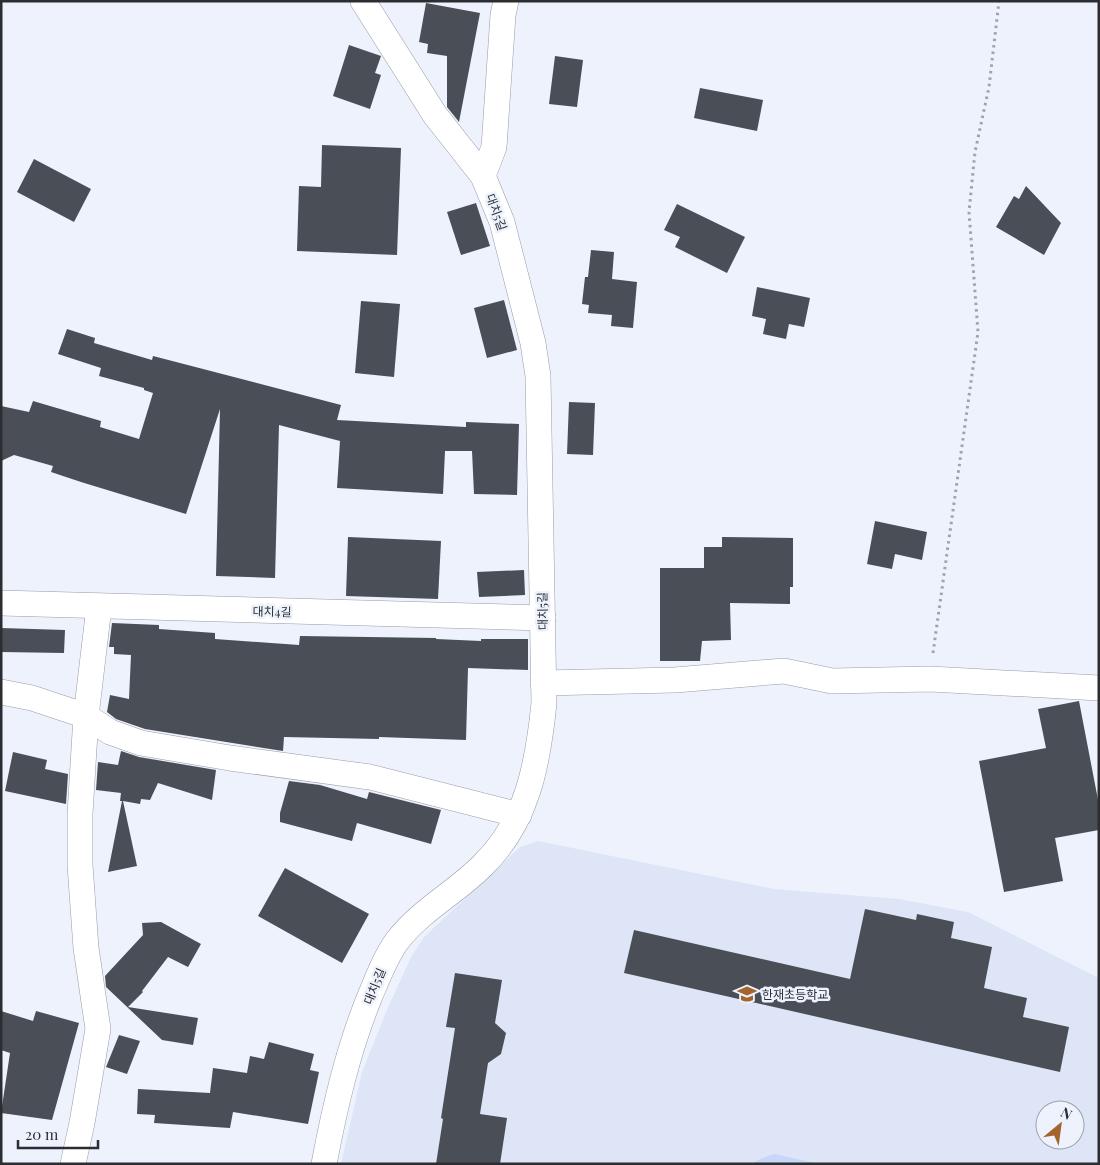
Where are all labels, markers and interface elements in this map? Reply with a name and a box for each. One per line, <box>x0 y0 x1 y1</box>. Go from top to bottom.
street label: 대치5길 <box>483 191 511 233</box>
street label: 대치5길 <box>534 592 550 630</box>
street label: 대치4길 <box>252 603 292 619</box>
street label: 대치5길 <box>359 965 389 1007</box>
school or university icon: 한재초등학교 <box>736 983 758 1005</box>
place label: 한재초등학교 <box>762 986 828 1002</box>
north arrow <box>1035 1100 1085 1150</box>
text: N <box>1058 1102 1076 1124</box>
scale bar <box>18 1118 98 1150</box>
text: 20 m <box>25 1124 59 1144</box>

